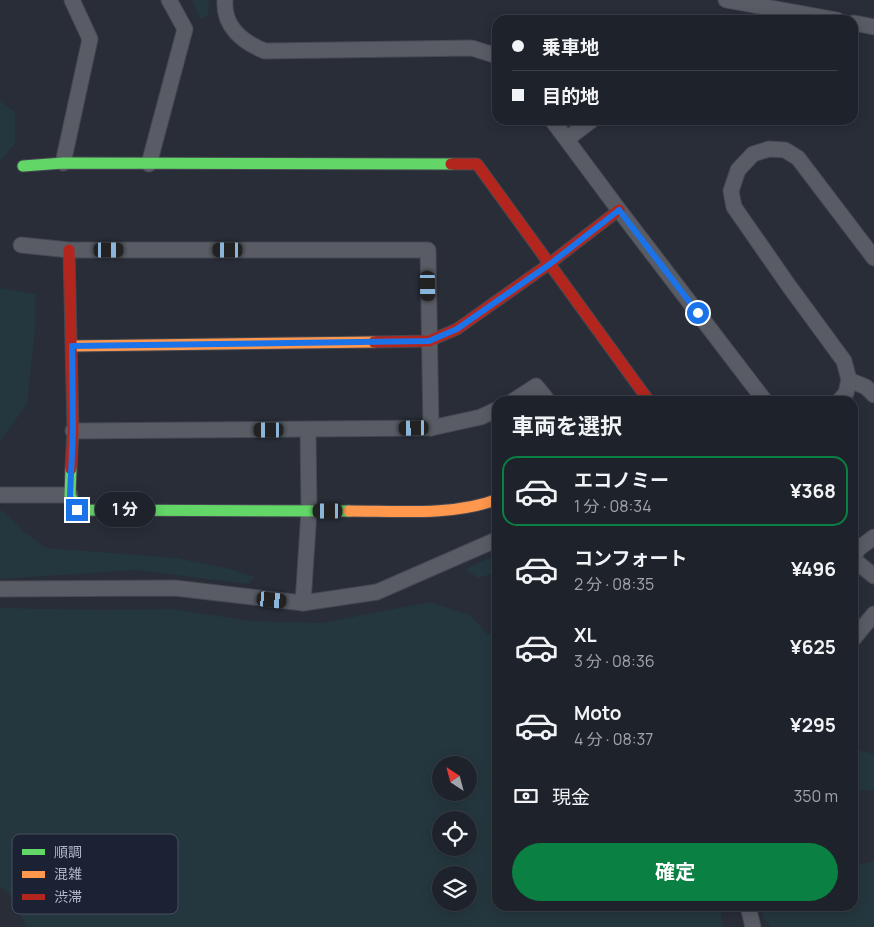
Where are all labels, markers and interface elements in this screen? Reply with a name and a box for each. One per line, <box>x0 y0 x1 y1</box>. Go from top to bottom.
text: 乗車地 <box>542 34 599 60</box>
text: 目的地 <box>542 83 599 109</box>
car <box>94 243 124 258</box>
car <box>213 243 243 258</box>
car <box>420 271 435 301</box>
route start <box>687 302 709 324</box>
text: 車両を選択 <box>512 411 622 441</box>
car <box>398 420 429 436</box>
car <box>254 423 284 438</box>
text: エコノミー <box>574 467 669 493</box>
icon: car <box>514 469 559 514</box>
text: ¥368 <box>790 478 836 504</box>
callout: 1 分 <box>94 492 154 528</box>
text: 1 分 · 08:34 <box>574 495 652 517</box>
text: 1 分 <box>112 498 138 520</box>
route end <box>66 499 88 521</box>
car <box>313 504 343 519</box>
text: コンフォート <box>574 545 687 571</box>
icon: car <box>514 547 559 592</box>
text: ¥496 <box>791 556 836 582</box>
text: 2 分 · 08:35 <box>574 573 654 595</box>
car <box>256 591 287 609</box>
text: XL <box>574 622 597 648</box>
icon: car <box>514 625 559 670</box>
text: ¥625 <box>790 634 836 660</box>
text: 3 分 · 08:36 <box>574 650 655 672</box>
text: Moto <box>574 700 621 726</box>
icon: car <box>514 703 559 748</box>
text: ¥295 <box>790 712 836 738</box>
text: 4 分 · 08:37 <box>574 728 653 750</box>
north arrow <box>432 756 478 801</box>
map controls <box>432 756 477 911</box>
icon: cash <box>512 782 540 810</box>
text: 現金 <box>552 784 590 810</box>
text: 350 m <box>793 785 838 807</box>
button: locate <box>432 811 477 856</box>
legend <box>12 834 178 914</box>
text: 順調 <box>54 842 82 861</box>
button: 確定 <box>512 843 838 901</box>
text: 混雑 <box>54 864 82 883</box>
button: layers <box>432 866 477 911</box>
text: 渋滞 <box>54 887 82 906</box>

